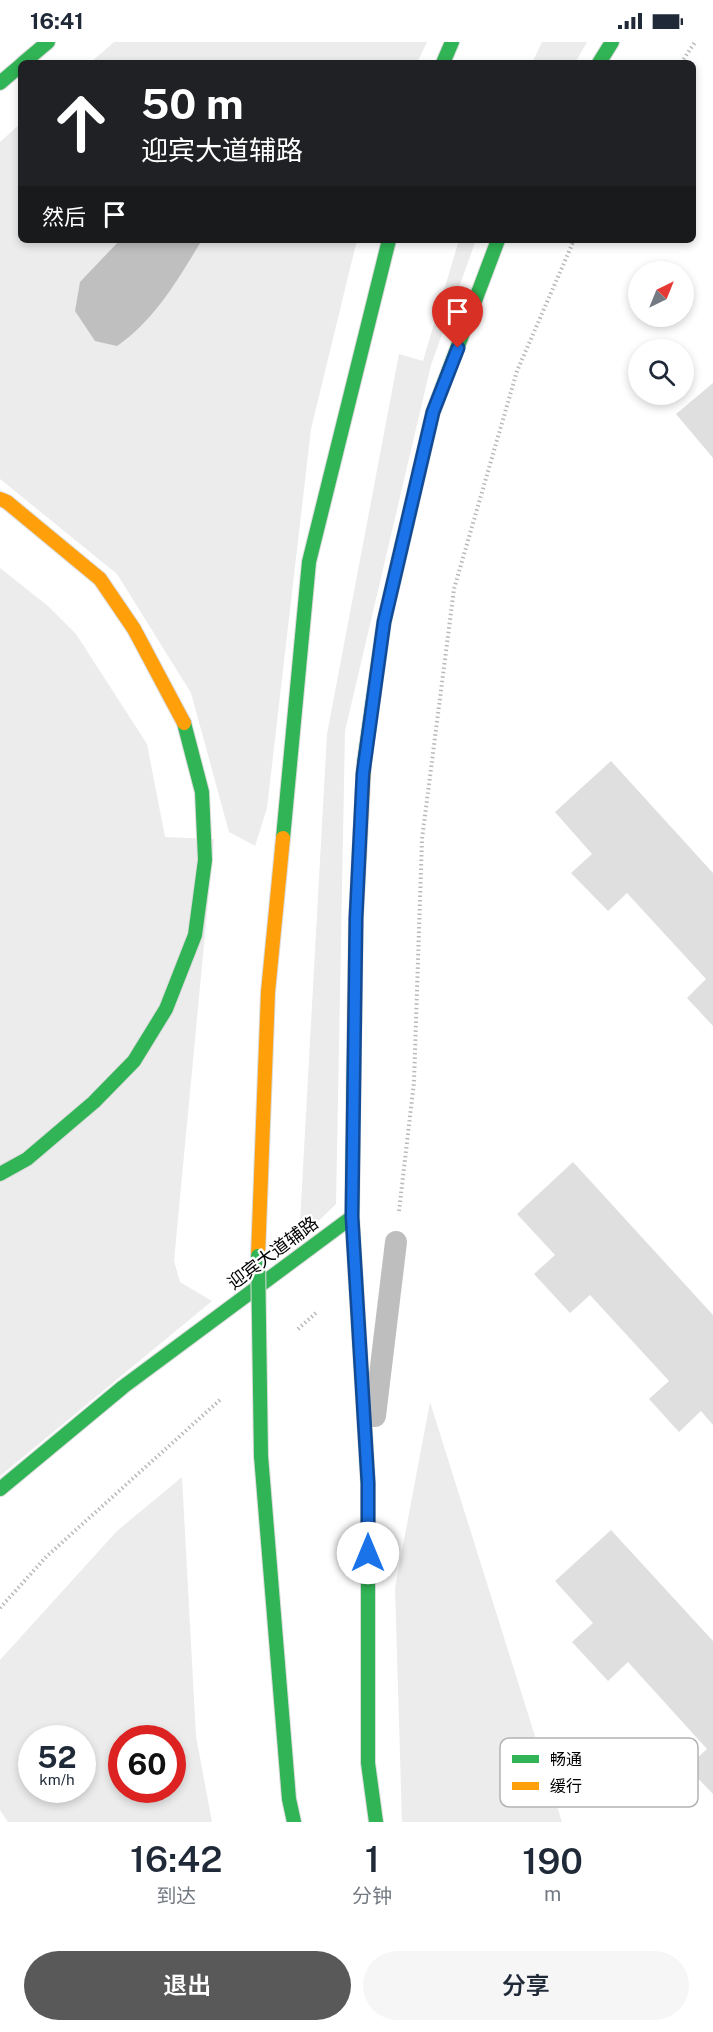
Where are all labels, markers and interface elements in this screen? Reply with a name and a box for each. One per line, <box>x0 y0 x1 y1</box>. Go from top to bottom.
text: 16:41 <box>30 8 84 34</box>
text: 50 m <box>141 79 244 128</box>
icon: ahead <box>42 84 120 162</box>
text: 迎宾大道辅路 <box>141 134 303 166</box>
icon: arrive <box>98 198 131 231</box>
text: 然后 <box>42 204 86 230</box>
north arrow <box>628 261 694 327</box>
map controls <box>628 261 694 405</box>
pin <box>432 286 483 348</box>
icon: arrive <box>441 295 474 328</box>
button: search <box>628 339 694 405</box>
street label: 迎宾大道辅路 <box>223 1212 322 1293</box>
position arrow <box>336 1521 400 1585</box>
speed limit sign: 60 <box>108 1725 186 1803</box>
legend <box>500 1738 698 1807</box>
text: 52 <box>37 1739 77 1775</box>
text: 畅通 <box>550 1750 582 1769</box>
text: km/h <box>39 1771 75 1788</box>
text: 缓行 <box>550 1777 582 1796</box>
text: 16:42 <box>130 1838 222 1880</box>
text: 1 <box>365 1838 380 1880</box>
text: 190 <box>522 1840 583 1882</box>
text: m <box>544 1882 561 1906</box>
text: 到达 <box>156 1884 196 1908</box>
text: 分钟 <box>352 1884 392 1908</box>
button: 退出 <box>24 1951 351 2020</box>
button: 分享 <box>363 1951 689 2020</box>

